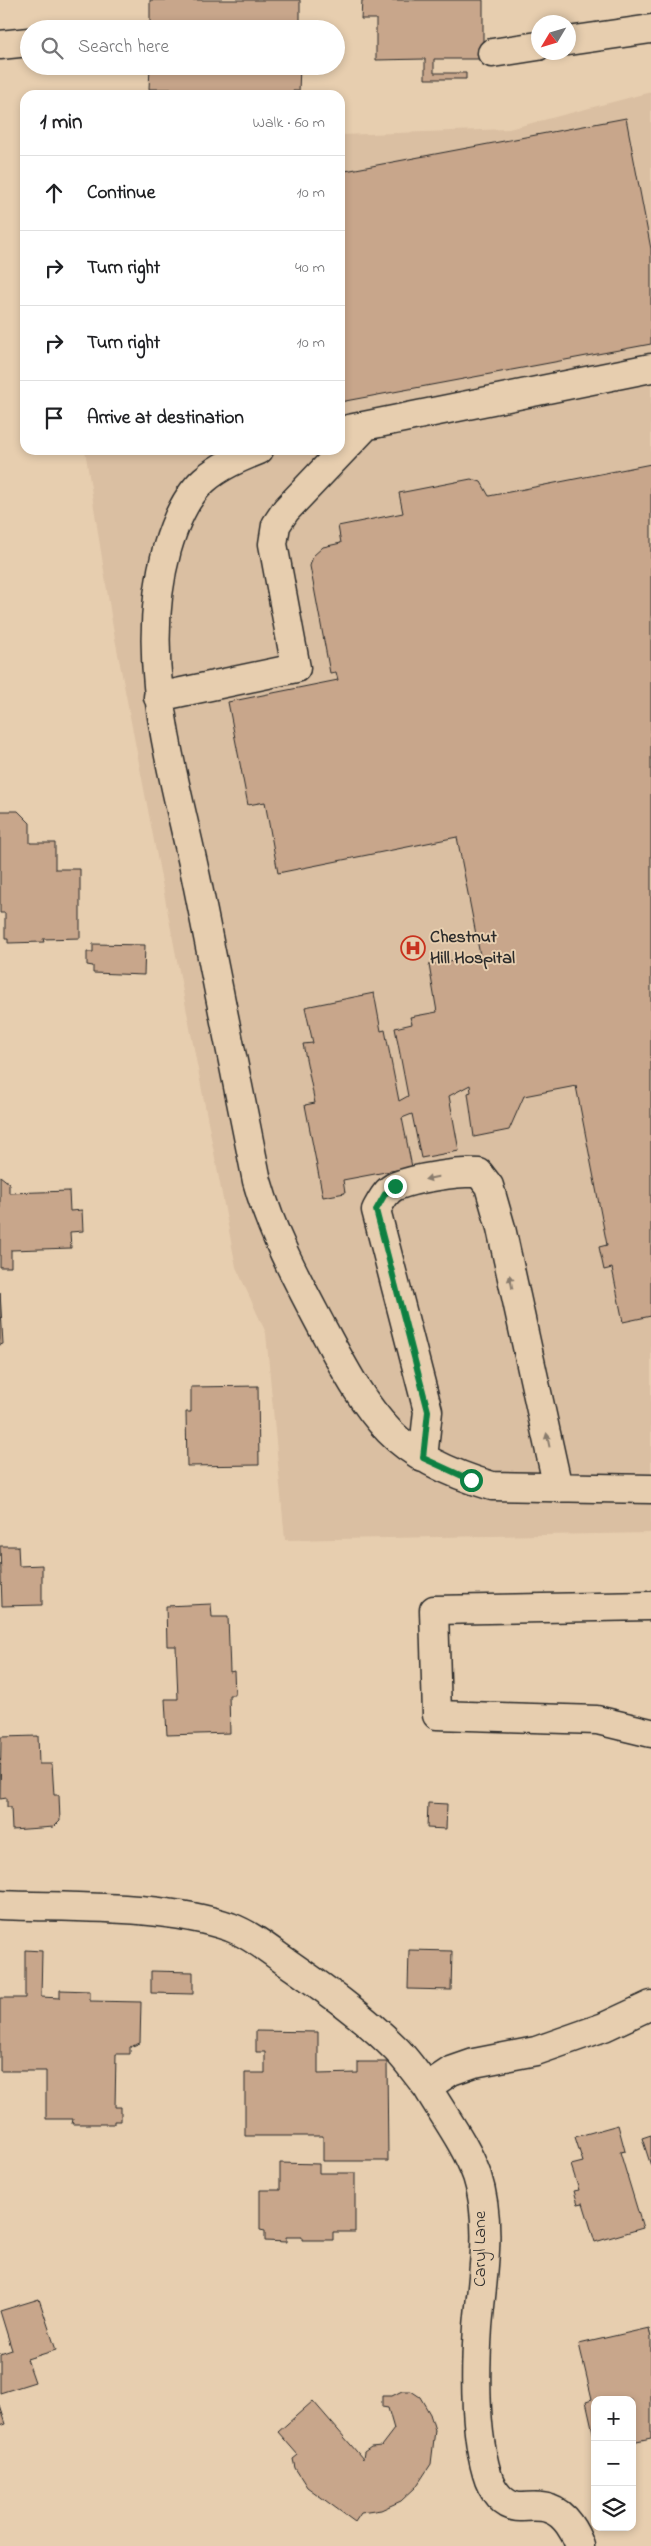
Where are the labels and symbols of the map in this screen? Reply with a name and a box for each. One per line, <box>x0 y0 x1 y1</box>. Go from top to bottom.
north arrow <box>531 15 576 60</box>
place label: Chestnut Hill Hospital <box>430 925 515 972</box>
hospital icon: Chestnut Hill Hospital <box>400 935 426 961</box>
one-way arrow <box>424 1174 439 1182</box>
route end <box>384 1175 407 1198</box>
one-way arrow <box>507 1274 515 1289</box>
one-way arrow <box>544 1433 552 1448</box>
route start <box>460 1469 483 1492</box>
street label: Caryl Lane <box>468 2210 494 2287</box>

